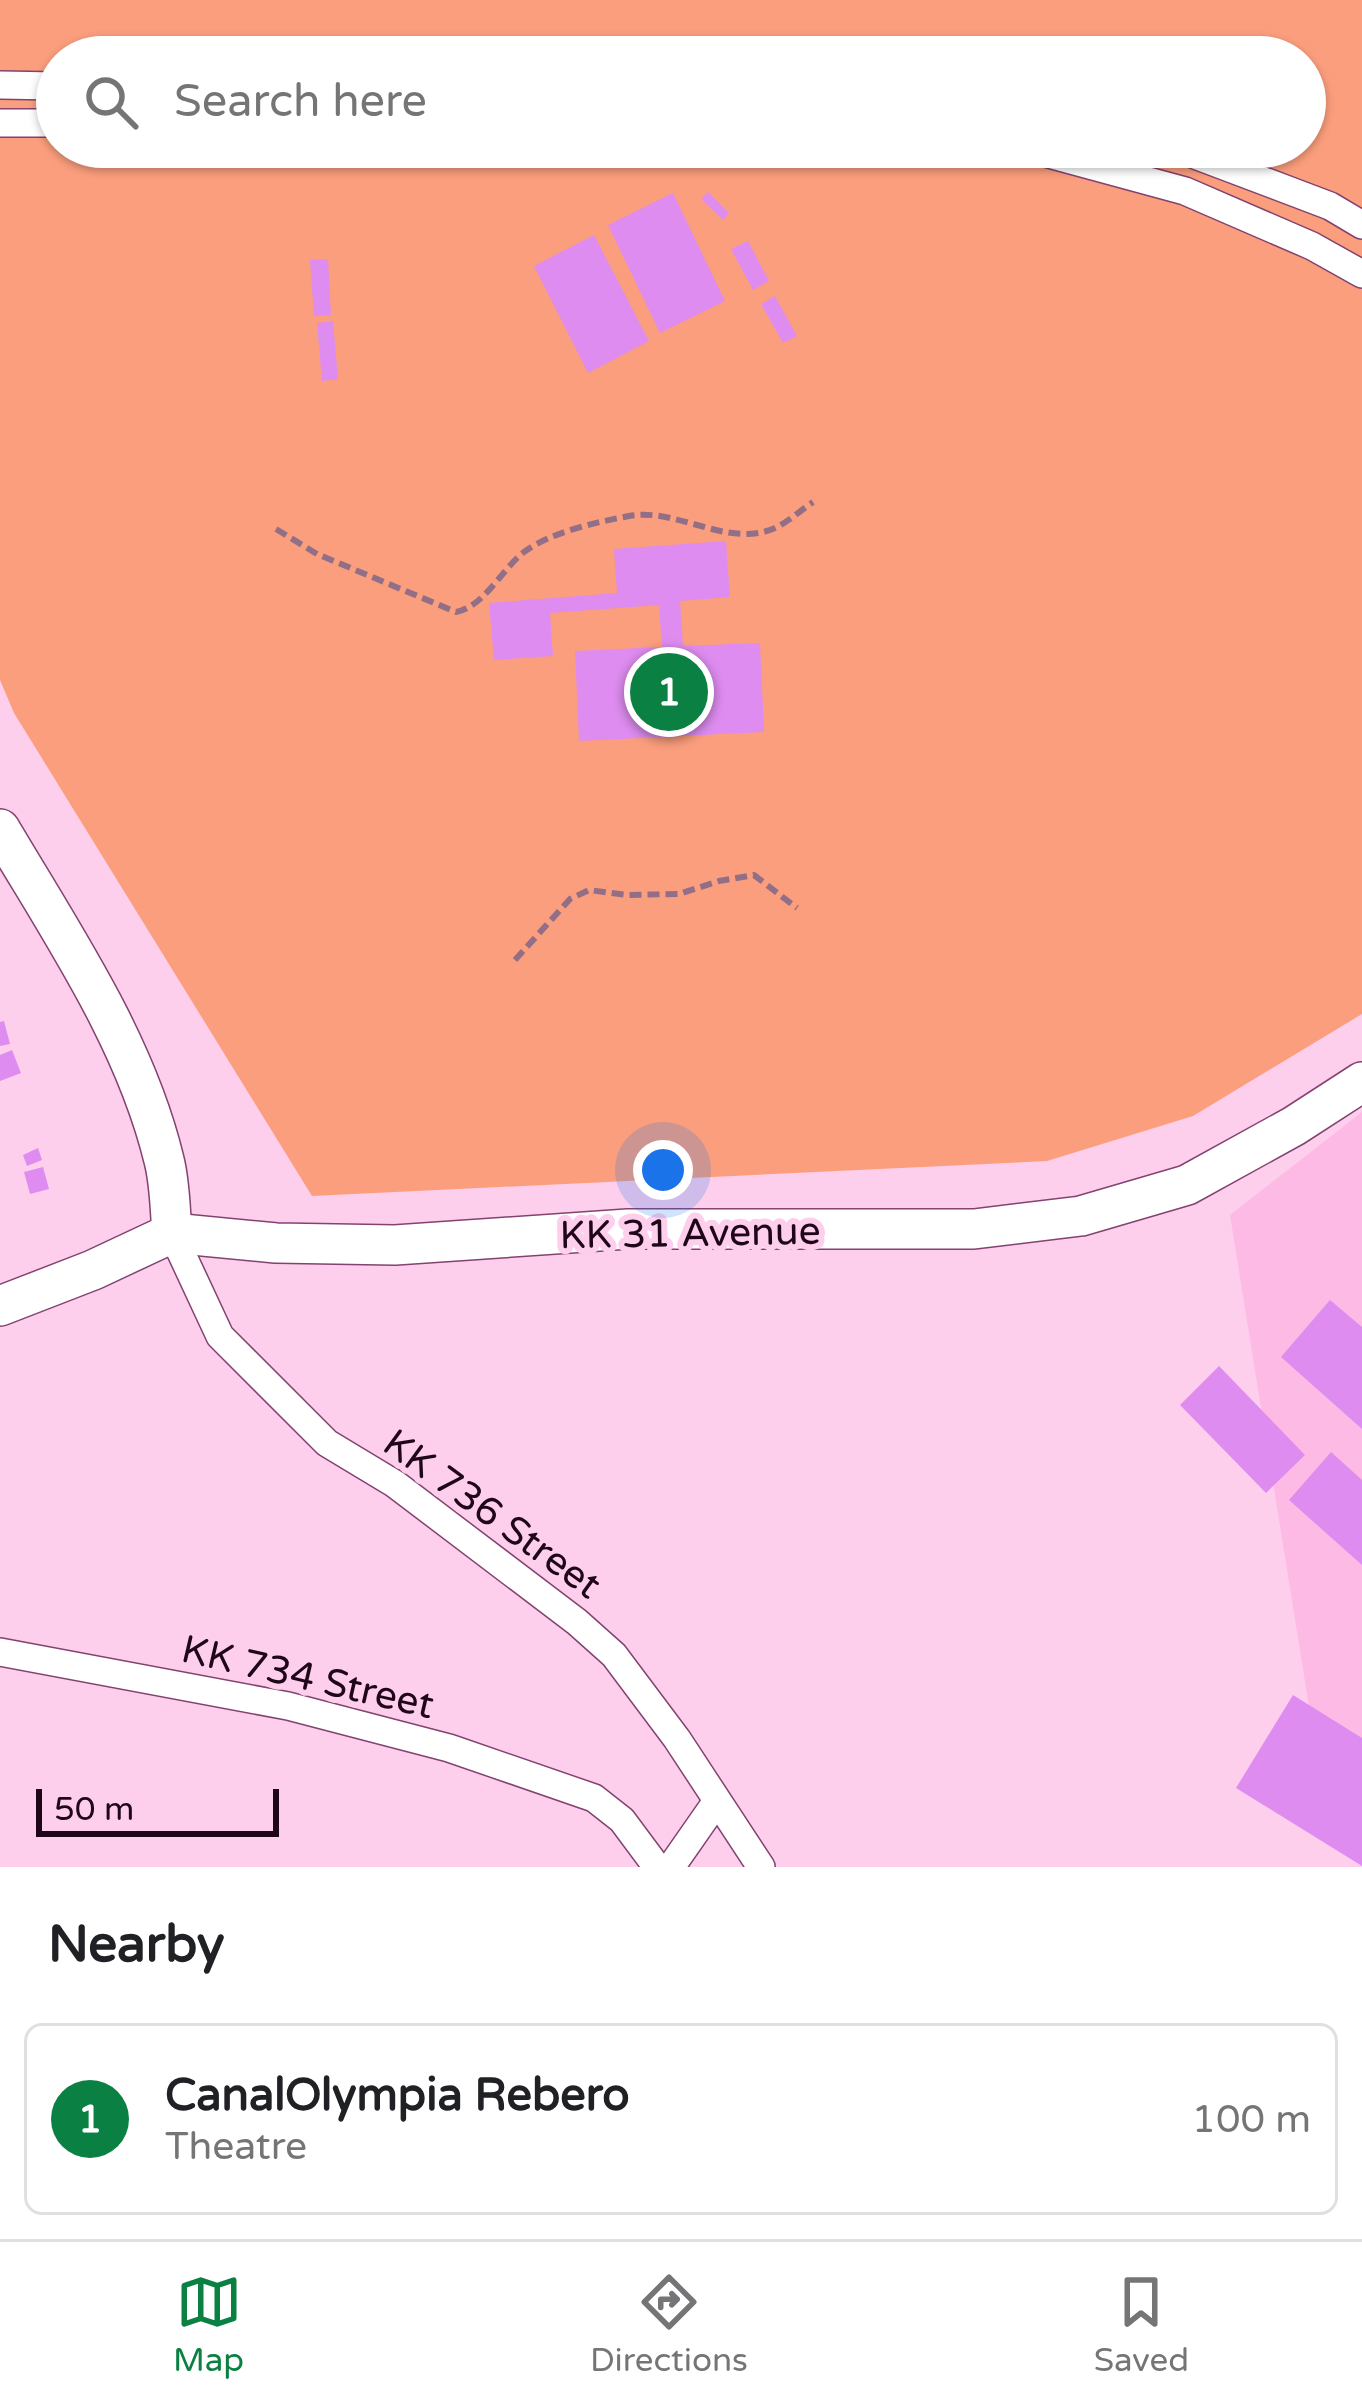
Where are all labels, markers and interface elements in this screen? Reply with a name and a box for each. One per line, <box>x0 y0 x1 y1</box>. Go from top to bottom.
search box <box>36 36 1326 168</box>
icon: search <box>78 69 144 135</box>
text: Search here <box>174 75 427 129</box>
pin: 1 <box>630 647 708 737</box>
your location <box>633 1140 693 1200</box>
street label: KK 31 Avenue <box>559 1208 821 1259</box>
street label: KK 736 Street <box>374 1420 610 1609</box>
street label: KK 734 Street <box>177 1626 438 1729</box>
scale bar <box>36 1783 279 1836</box>
text: 50 m <box>54 1790 134 1829</box>
text: Nearby <box>48 1914 225 1976</box>
text: CanalOlympia Rebero <box>165 2069 630 2123</box>
text: 1 <box>78 2096 102 2143</box>
text: 100 m <box>1192 2096 1311 2143</box>
text: Theatre <box>165 2123 307 2170</box>
tab: Map <box>173 2269 244 2380</box>
tab: Directions <box>590 2269 748 2380</box>
tab: Saved <box>1094 2269 1189 2380</box>

